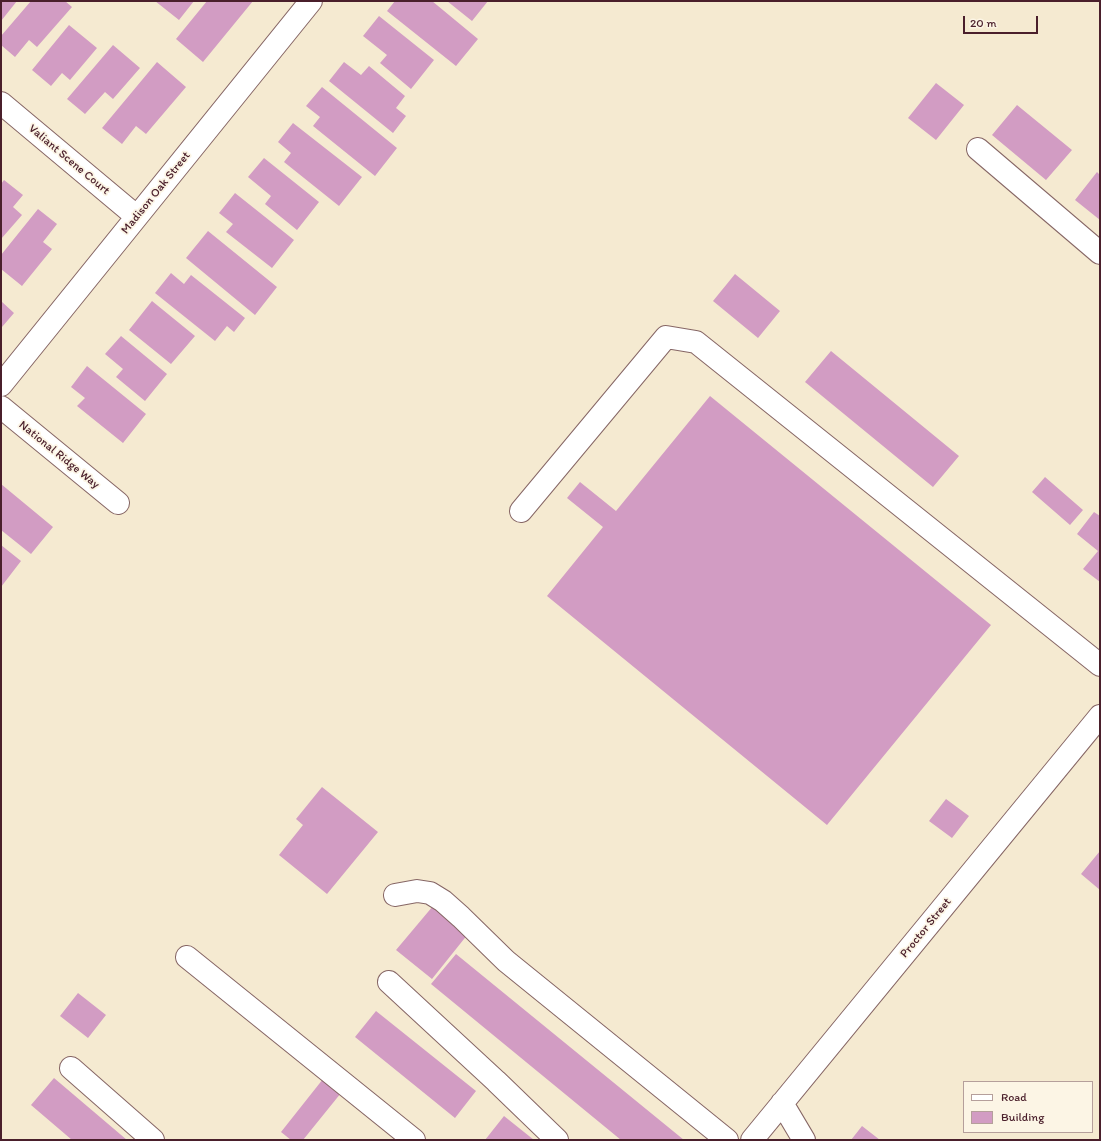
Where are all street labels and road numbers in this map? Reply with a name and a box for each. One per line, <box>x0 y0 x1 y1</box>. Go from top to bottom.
street label: Valiant Scene Court <box>25 122 113 198</box>
street label: Madison Oak Street <box>118 149 194 237</box>
street label: National Ridge Way <box>16 418 102 492</box>
street label: Proctor Street <box>897 895 955 961</box>

